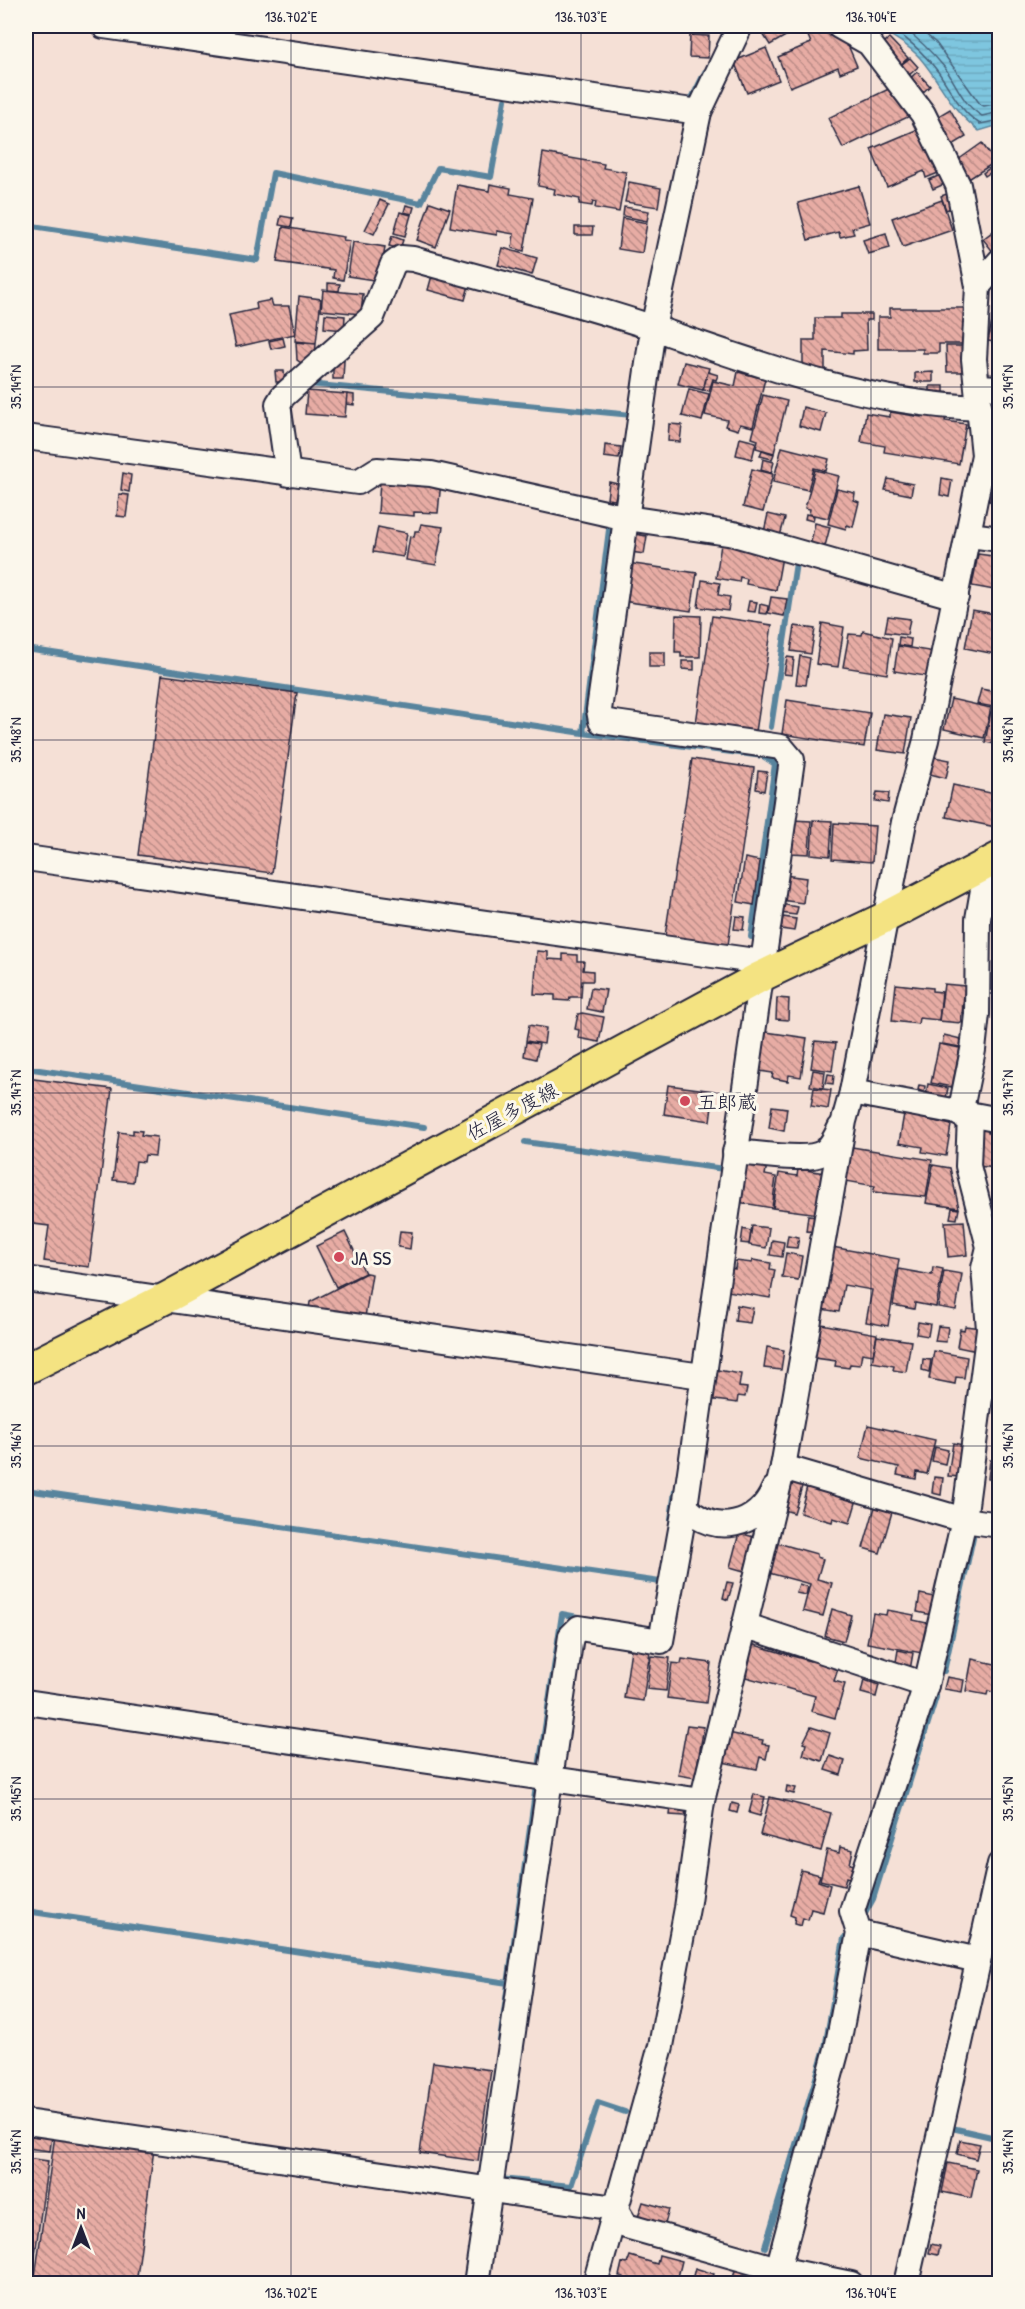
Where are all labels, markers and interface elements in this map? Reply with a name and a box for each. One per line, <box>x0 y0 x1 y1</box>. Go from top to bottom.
text: 136.702°E <box>265 6 318 27</box>
text: 136.703°E <box>555 6 608 27</box>
text: 136.704°E <box>845 6 897 27</box>
text: 35.149°N <box>5 365 26 409</box>
text: 35.149°N <box>997 365 1018 409</box>
text: 35.148°N <box>5 717 26 763</box>
text: 35.148°N <box>997 717 1018 763</box>
text: 35.147°N <box>5 1070 26 1116</box>
text: 35.147°N <box>997 1070 1018 1116</box>
street label: 佐屋多度線 <box>462 1076 562 1146</box>
place label: 五郎蔵 <box>697 1088 757 1115</box>
marker: 五郎蔵 <box>678 1094 692 1108</box>
place label: JA SS <box>351 1244 391 1271</box>
marker: JA SS <box>332 1250 346 1264</box>
text: 35.146°N <box>5 1424 26 1468</box>
text: 35.146°N <box>997 1424 1018 1468</box>
text: 35.145°N <box>5 1776 26 1822</box>
text: 35.145°N <box>997 1776 1018 1822</box>
text: 35.144°N <box>5 2130 26 2174</box>
text: 35.144°N <box>997 2130 1018 2174</box>
north arrow <box>51 2198 111 2258</box>
text: N <box>77 2202 86 2224</box>
text: 136.702°E <box>265 2282 318 2303</box>
text: 136.703°E <box>555 2282 608 2303</box>
text: 136.704°E <box>845 2282 897 2303</box>

